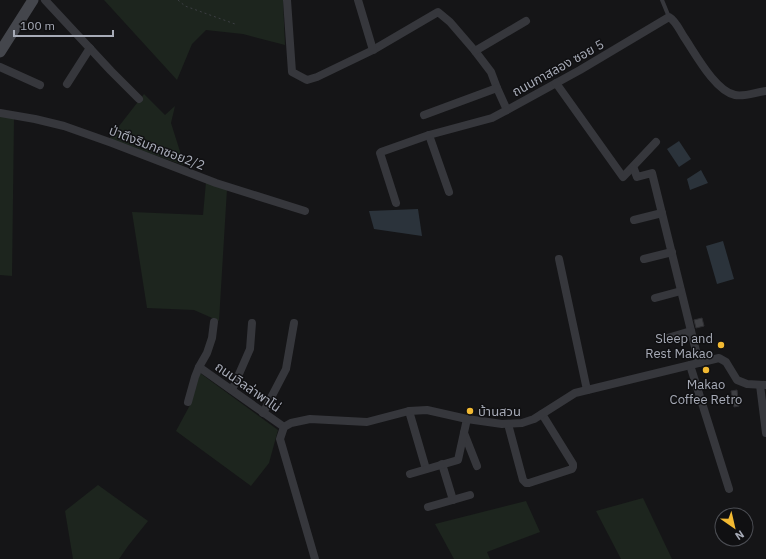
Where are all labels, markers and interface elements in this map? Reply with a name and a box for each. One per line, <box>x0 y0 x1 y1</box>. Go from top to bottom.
scale bar <box>14 12 113 38</box>
text: 100 m <box>20 18 55 33</box>
street label: ถนนกาสลอง ซอย 5 <box>509 36 607 100</box>
street label: ป่าตึงริมกกซอย2/2 <box>107 122 207 174</box>
place label: Sleep and Rest Makao <box>645 330 713 362</box>
marker: Sleep and Rest Makao <box>716 340 726 350</box>
street label: ถนนวิลล่าพาโน่ <box>212 358 284 416</box>
marker: Makao Coffee Retro <box>701 365 711 375</box>
place label: Makao Coffee Retro <box>670 376 742 408</box>
place label: บ้านสวน <box>478 403 521 420</box>
marker: บ้านสวน <box>465 406 475 416</box>
north arrow <box>714 507 754 547</box>
text: N <box>732 527 747 543</box>

